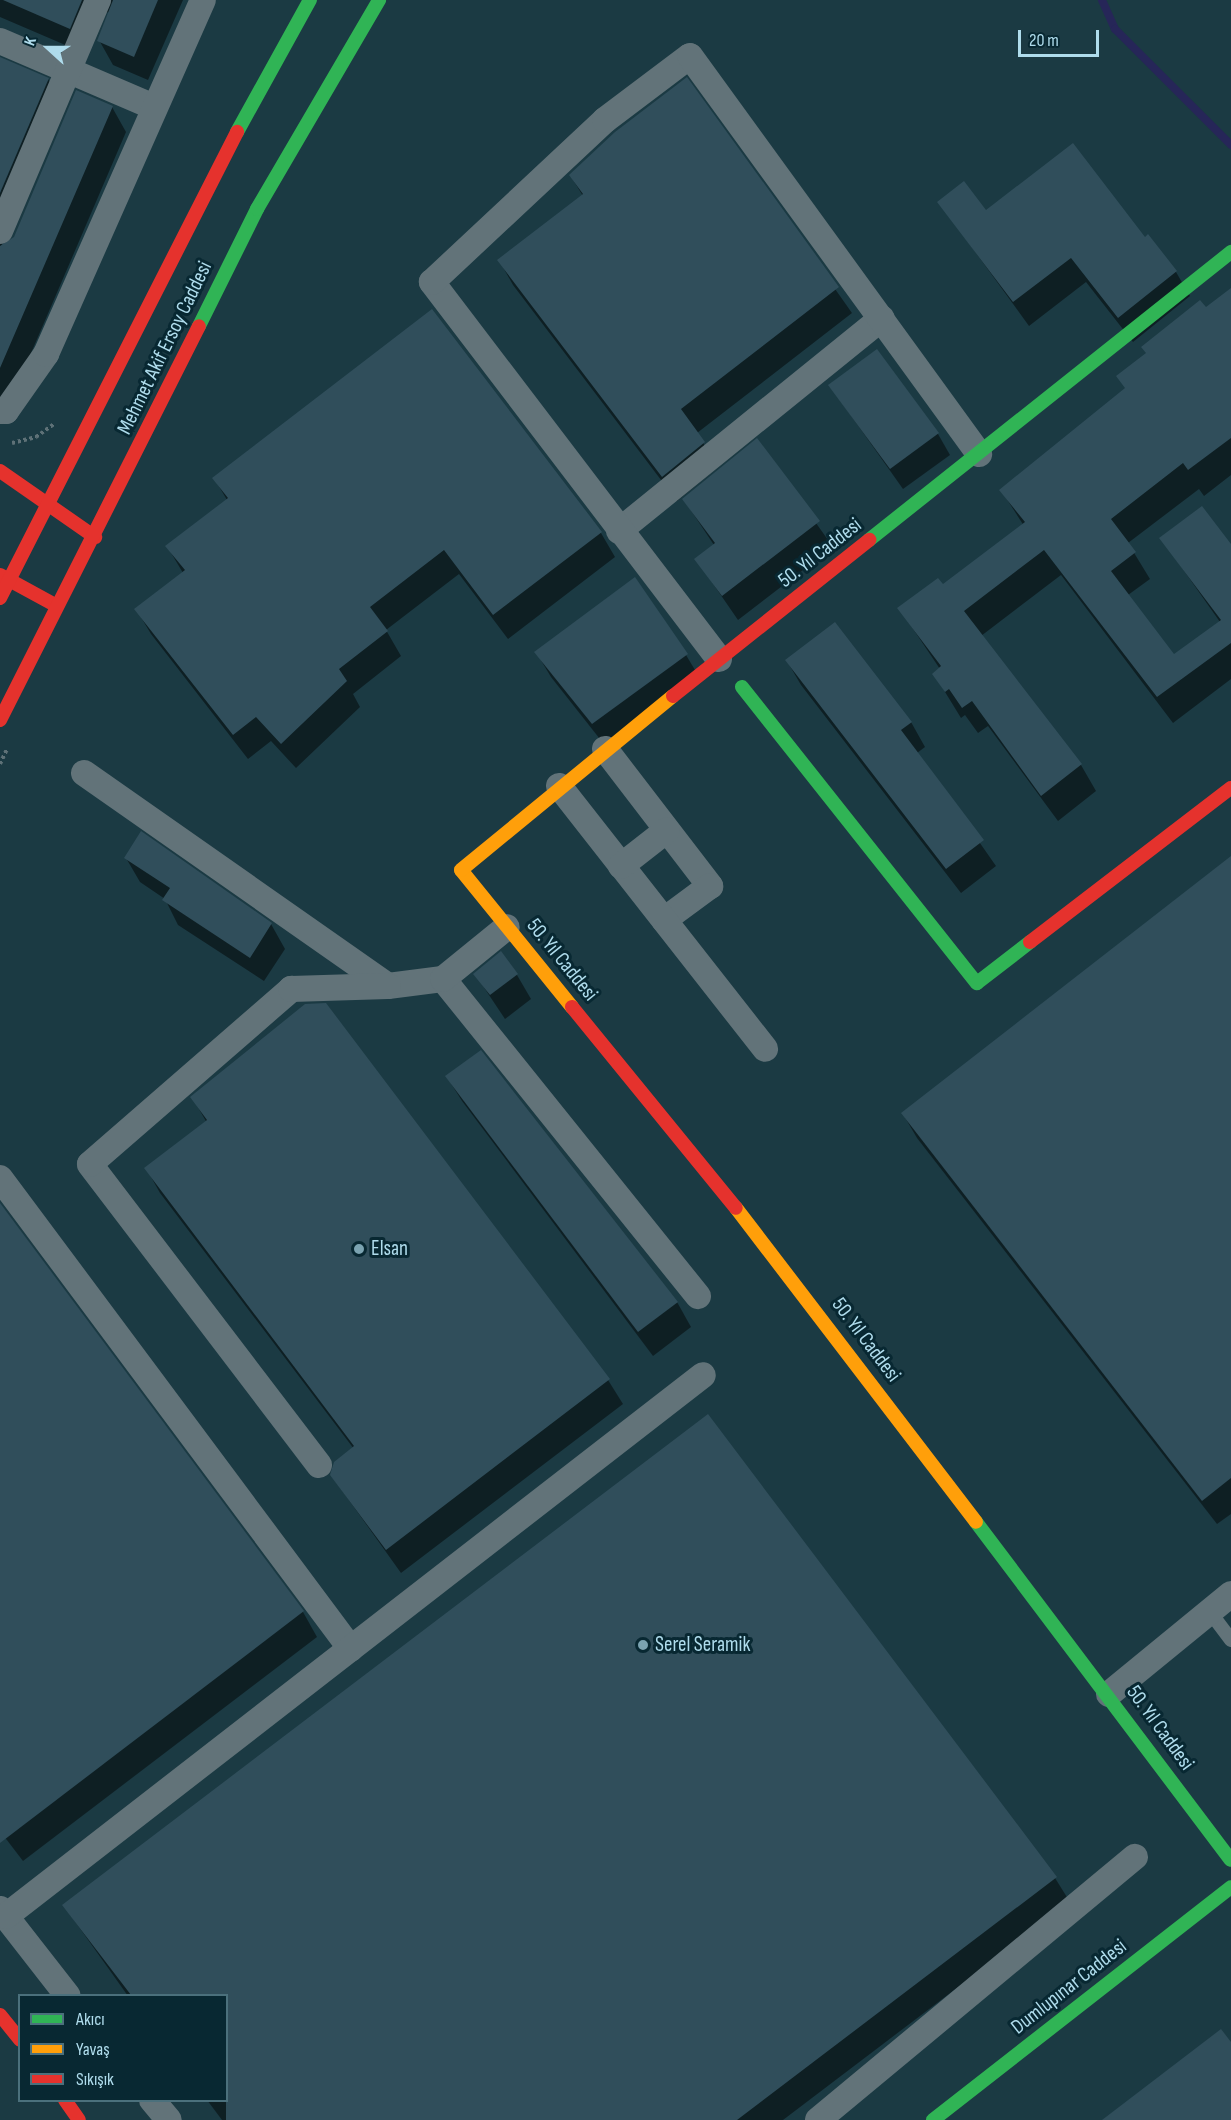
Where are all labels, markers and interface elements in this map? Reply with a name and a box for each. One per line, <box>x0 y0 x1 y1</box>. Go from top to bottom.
north arrow <box>18 18 78 78</box>
scale bar <box>1021 18 1102 56</box>
text: 20 m <box>1029 30 1059 51</box>
text: K <box>20 34 41 48</box>
street label: Mehmet Akif Ersoy Caddesi <box>112 257 218 439</box>
street label: 50. Yıl Caddesi <box>773 513 867 593</box>
street label: 50. Yıl Caddesi <box>521 914 603 1006</box>
place label: Elsan <box>371 1236 408 1262</box>
marker: Elsan <box>352 1242 366 1256</box>
street label: 50. Yıl Caddesi <box>826 1293 906 1387</box>
place label: Serel Seramik <box>655 1632 750 1658</box>
marker: Serel Seramik <box>636 1638 650 1652</box>
street label: 50. Yıl Caddesi <box>1121 1681 1199 1775</box>
street label: Dumlupınar Caddesi <box>1006 1934 1132 2040</box>
legend <box>18 1994 228 2102</box>
text: Akıcı <box>76 2009 105 2030</box>
text: Yavaş <box>76 2039 110 2060</box>
text: Sıkışık <box>76 2069 114 2090</box>

